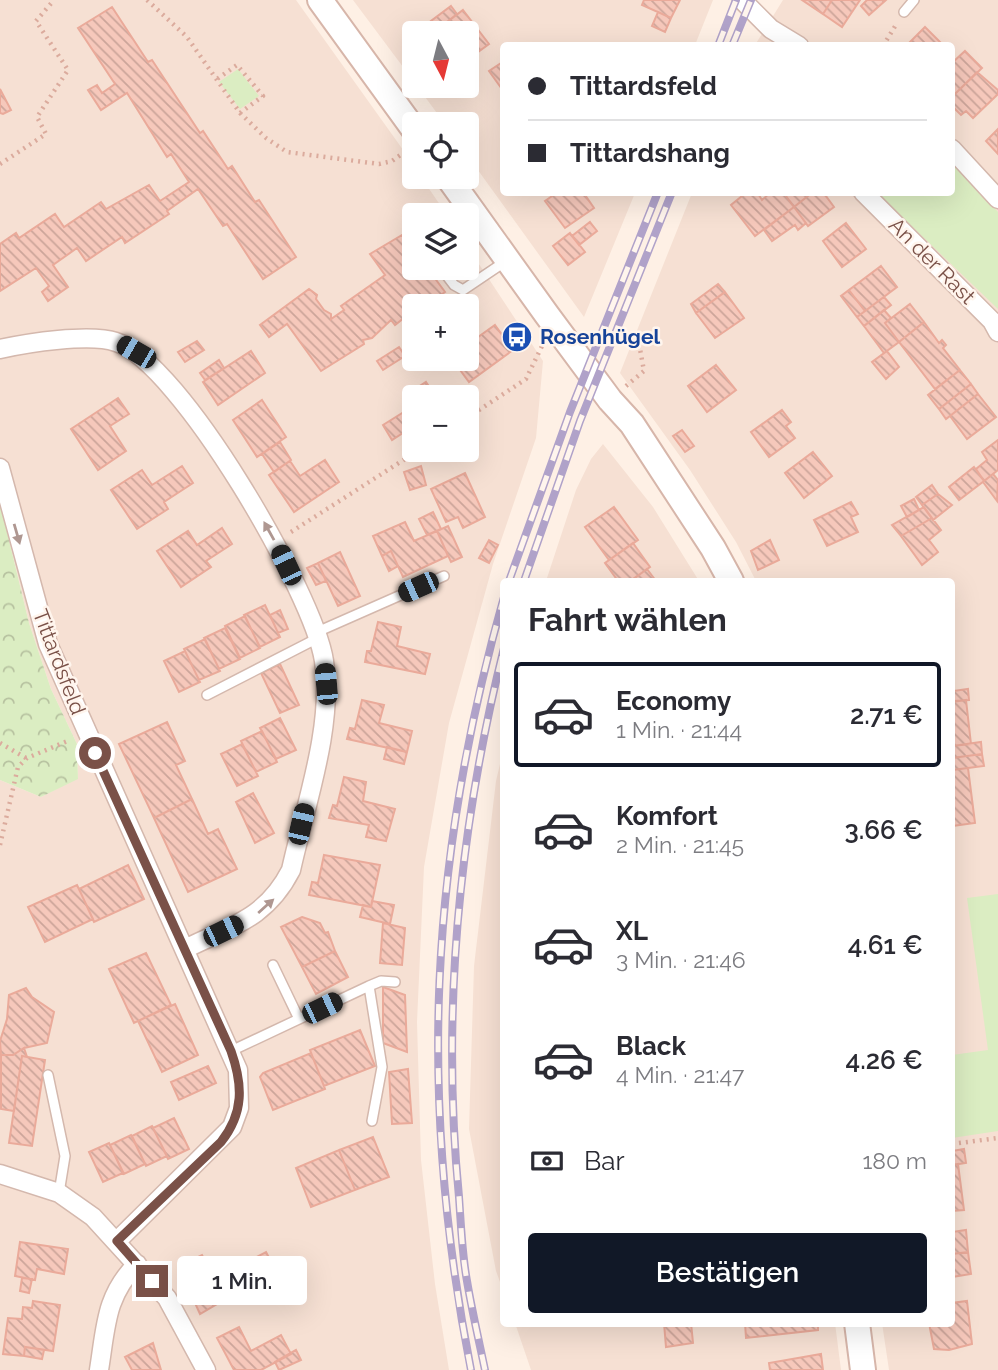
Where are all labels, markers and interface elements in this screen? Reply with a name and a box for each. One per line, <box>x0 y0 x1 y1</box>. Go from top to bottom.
north arrow <box>402 21 480 98</box>
map controls <box>402 21 479 462</box>
text: Tittardsfeld <box>570 71 717 101</box>
button: locate <box>402 112 479 189</box>
text: Tittardshang <box>570 138 730 168</box>
button: layers <box>402 203 479 280</box>
street label: An der Rast <box>884 212 981 309</box>
button: + <box>402 294 479 371</box>
bus stop icon: Rosenhügel <box>500 320 534 354</box>
place label: Rosenhügel <box>540 324 661 349</box>
car <box>113 332 160 372</box>
button: − <box>402 385 479 462</box>
one-way arrow <box>263 521 275 541</box>
one-way arrow <box>12 523 23 545</box>
car <box>268 542 305 588</box>
car <box>395 569 442 605</box>
text: Fahrt wählen <box>528 601 727 638</box>
street label: Tittardsfeld <box>28 606 91 718</box>
car <box>314 662 339 706</box>
icon: car <box>532 683 595 746</box>
text: Economy <box>616 686 731 716</box>
text: 2.71 € <box>850 700 923 730</box>
text: 1 Min. · 21:44 <box>616 716 742 743</box>
route start <box>79 737 111 769</box>
icon: car <box>532 798 595 861</box>
car <box>287 801 316 847</box>
text: Komfort <box>616 801 718 831</box>
text: 3.66 € <box>844 815 923 845</box>
text: 2 Min. · 21:45 <box>616 831 744 858</box>
one-way arrow <box>257 898 275 914</box>
car <box>200 912 247 950</box>
icon: car <box>532 913 595 976</box>
text: XL <box>616 916 648 946</box>
text: 4.61 € <box>848 930 923 960</box>
text: 3 Min. · 21:46 <box>616 946 746 973</box>
car <box>299 989 346 1027</box>
icon: car <box>532 1028 595 1091</box>
text: Black <box>616 1031 686 1061</box>
text: 4.26 € <box>846 1045 923 1075</box>
text: 4 Min. · 21:47 <box>616 1061 744 1088</box>
icon: cash <box>528 1142 566 1180</box>
text: Bar <box>584 1146 625 1176</box>
text: 180 m <box>862 1147 927 1174</box>
button: Bestätigen <box>528 1233 927 1313</box>
callout: 1 Min. <box>176 1256 306 1306</box>
route end <box>136 1265 168 1297</box>
text: 1 Min. <box>212 1267 272 1294</box>

